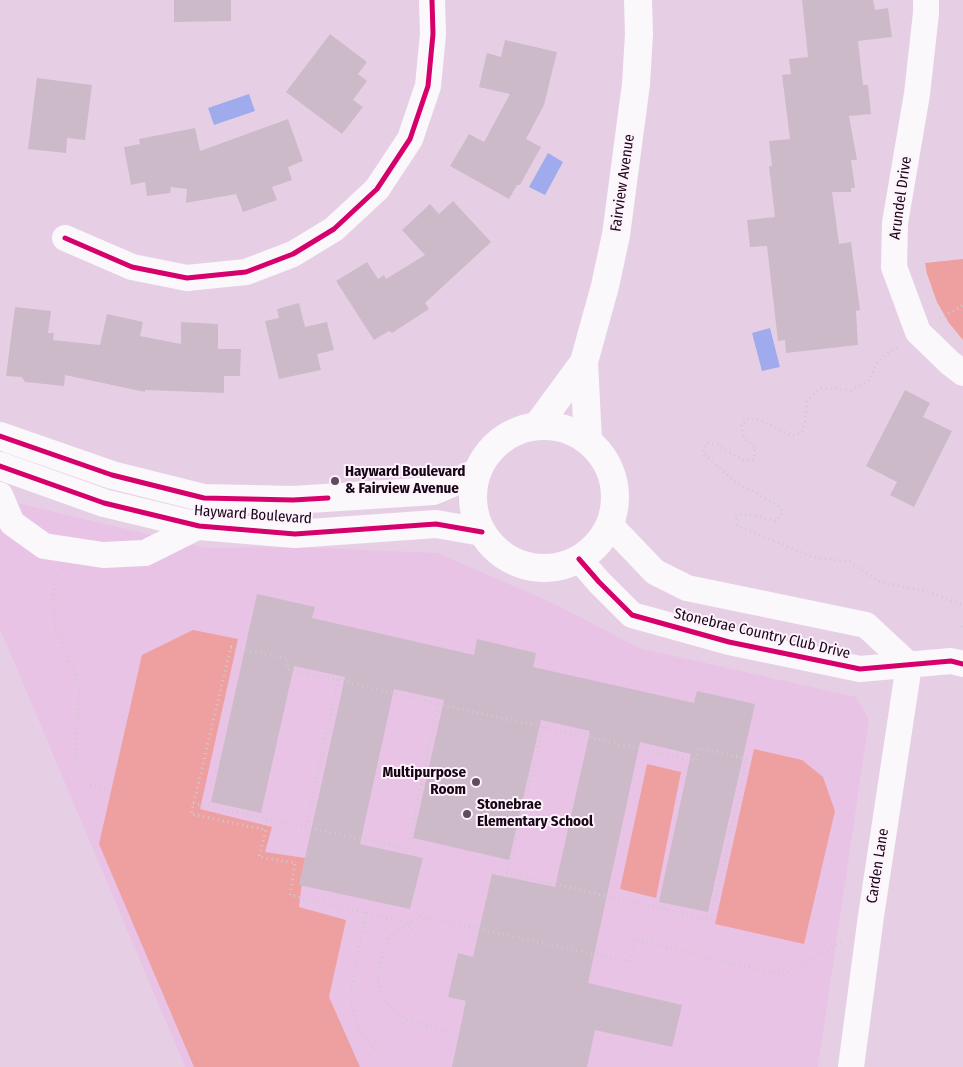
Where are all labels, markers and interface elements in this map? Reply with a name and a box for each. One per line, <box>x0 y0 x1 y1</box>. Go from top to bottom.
street label: Fairview Avenue <box>607 133 639 233</box>
street label: Arundel Drive <box>886 155 916 241</box>
place label: Hayward Boulevard & Fairview Avenue <box>345 463 465 498</box>
marker: Hayward Boulevard & Fairview Avenue <box>329 475 341 487</box>
street label: Hayward Boulevard <box>193 502 313 528</box>
street label: Stonebrae Country Club Drive <box>672 605 852 663</box>
place label: Multipurpose Room <box>382 764 466 799</box>
marker: Multipurpose Room <box>470 776 482 788</box>
place label: Stonebrae Elementary School <box>477 796 593 831</box>
marker: Stonebrae Elementary School <box>461 808 473 820</box>
street label: Carden Lane <box>863 827 893 905</box>

